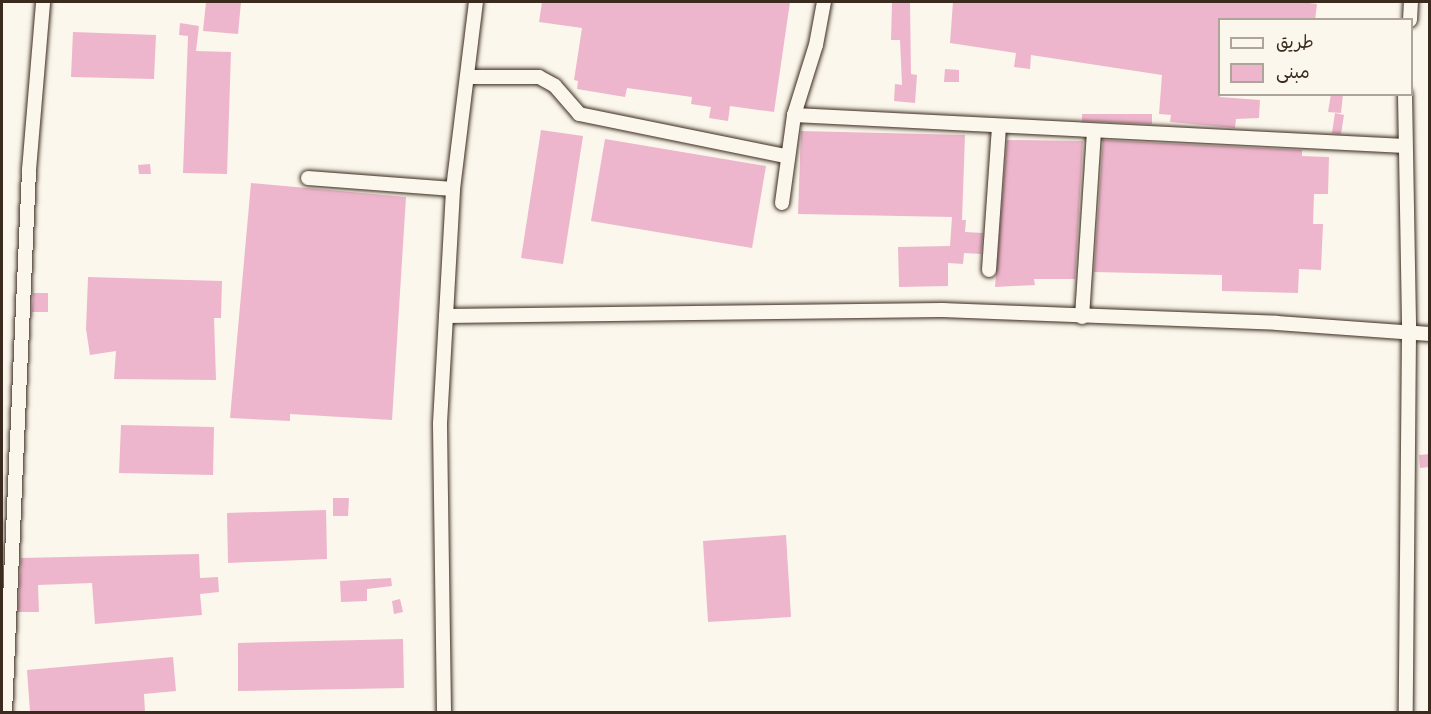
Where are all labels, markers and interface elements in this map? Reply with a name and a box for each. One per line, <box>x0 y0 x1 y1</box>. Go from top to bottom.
legend <box>1218 18 1413 96</box>
text: طريق <box>1276 31 1314 57</box>
text: مبنى <box>1276 61 1310 87</box>

